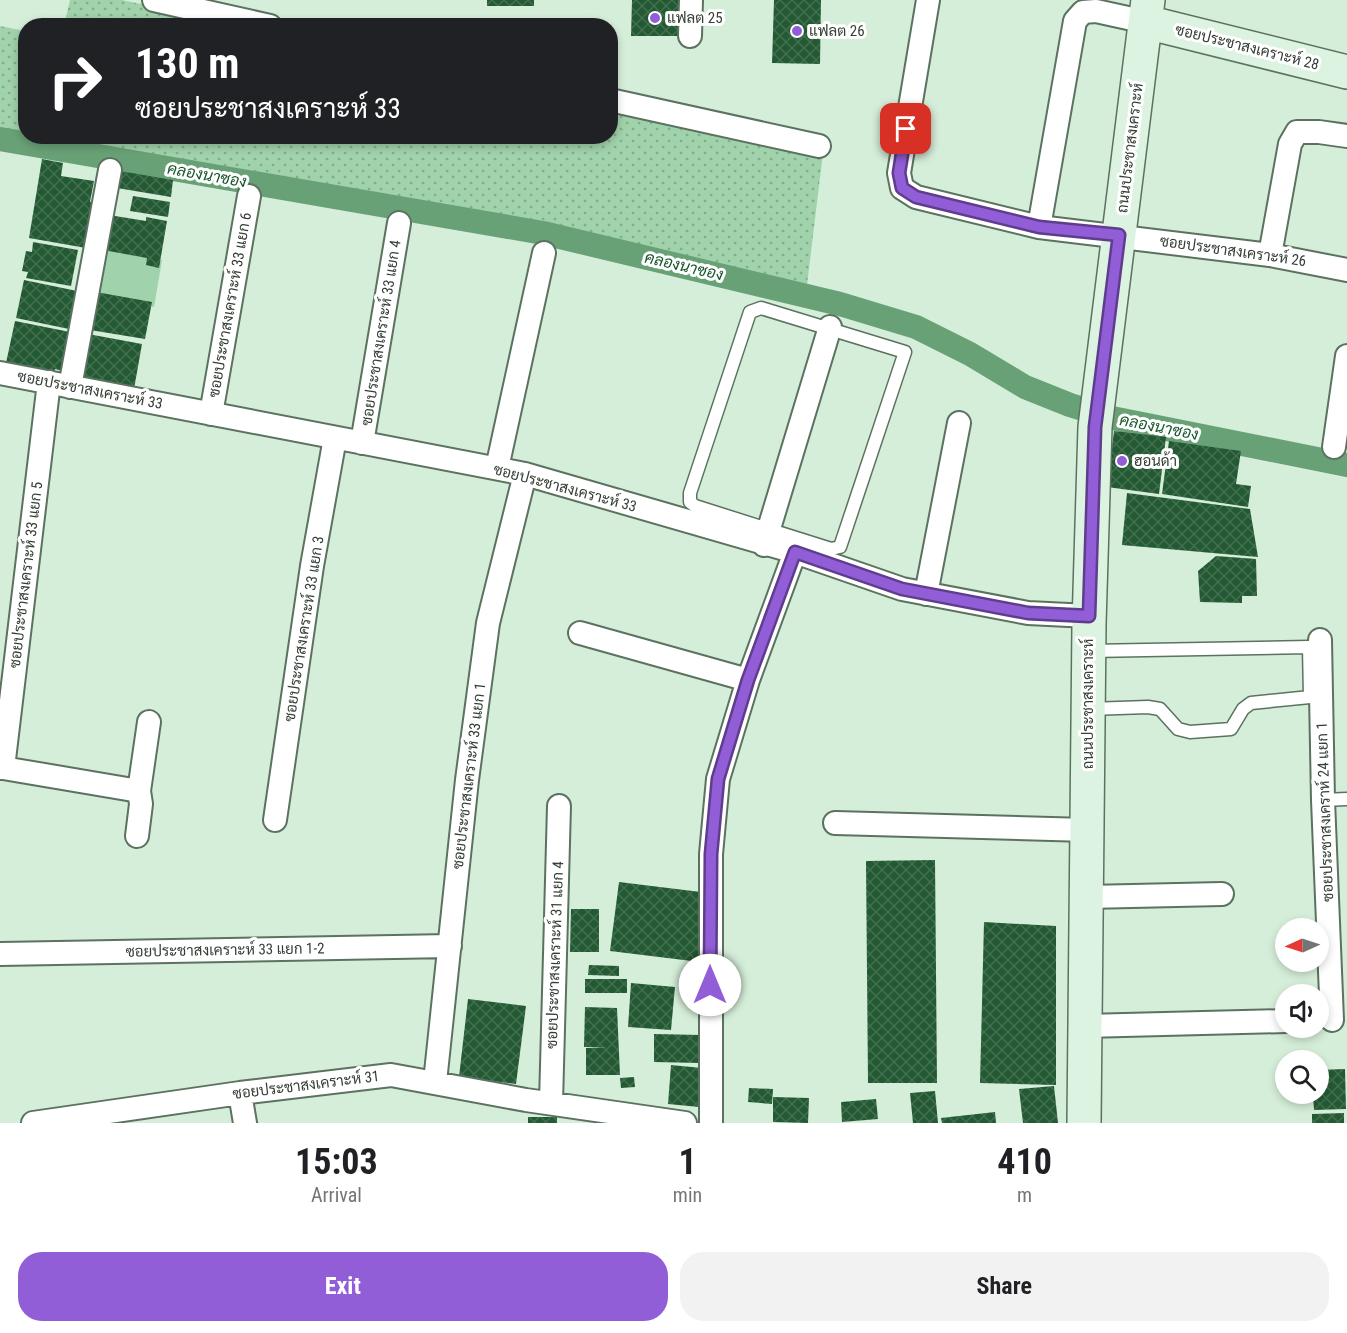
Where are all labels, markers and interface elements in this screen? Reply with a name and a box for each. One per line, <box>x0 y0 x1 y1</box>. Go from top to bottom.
place label: แฟลต 25 <box>667 9 723 27</box>
marker: แฟลต 25 <box>648 11 662 25</box>
street label: ซอยประชาสงเคราะห์ 28 <box>1173 19 1321 74</box>
place label: แฟลต 26 <box>809 22 865 40</box>
marker: แฟลต 26 <box>790 24 804 38</box>
text: 130 m <box>135 39 240 88</box>
icon: right <box>36 42 114 120</box>
street label: ถนนประชาสงเคราะห์ <box>1112 82 1147 214</box>
text: ซอยประชาสงเคราะห์ 33 <box>135 93 401 125</box>
pin <box>880 103 931 154</box>
icon: arrive <box>889 112 922 145</box>
water label: คลองนาซอง <box>166 159 248 191</box>
street label: ซอยประชาสงเคราะห์ 33 แยก 6 <box>204 211 255 399</box>
street label: ซอยประชาสงเคราะห์ 26 <box>1159 231 1307 270</box>
street label: ซอยประชาสงเคราะห์ 33 แยก 4 <box>356 239 405 427</box>
water label: คลองนาซอง <box>643 248 725 284</box>
street label: ซอยประชาสงเคราะห์ 33 <box>16 366 164 413</box>
water label: คลองนาซอง <box>1118 410 1200 444</box>
place label: ฮอนด้า <box>1134 451 1177 470</box>
marker: ฮอนด้า <box>1115 454 1129 468</box>
street label: ซอยประชาสงเคราะห์ 33 <box>491 459 639 516</box>
street label: ซอยประชาสงเคราะห์ 33 แยก 5 <box>5 481 46 669</box>
street label: ซอยประชาสงเคราะห์ 33 แยก 3 <box>279 535 328 723</box>
street label: ถนนประชาสงเคราะห์ <box>1078 639 1097 769</box>
street label: ซอยประชาสงเคราะห์ 33 แยก 1 <box>448 682 489 870</box>
street label: ซอยประชาสงเคราห์ 24 แยก 1 <box>1312 722 1337 902</box>
street label: ซอยประชาสงเคราะห์ 31 แยก 4 <box>542 861 567 1049</box>
north arrow <box>1275 918 1329 972</box>
map controls <box>1275 918 1329 1104</box>
street label: ซอยประชาสงเคราะห์ 33 แยก 1-2 <box>125 938 325 961</box>
position arrow <box>678 953 742 1017</box>
button: sound <box>1275 984 1329 1038</box>
button: search <box>1275 1050 1329 1104</box>
street label: ซอยประชาสงเคราะห์ 31 <box>232 1066 380 1103</box>
text: 15:03 <box>295 1141 378 1183</box>
text: 1 <box>678 1141 697 1183</box>
text: 410 <box>997 1141 1052 1183</box>
text: Arrival <box>311 1183 362 1207</box>
text: min <box>673 1183 702 1207</box>
text: m <box>1017 1183 1032 1207</box>
button: Exit <box>18 1252 668 1321</box>
button: Share <box>680 1252 1329 1321</box>

